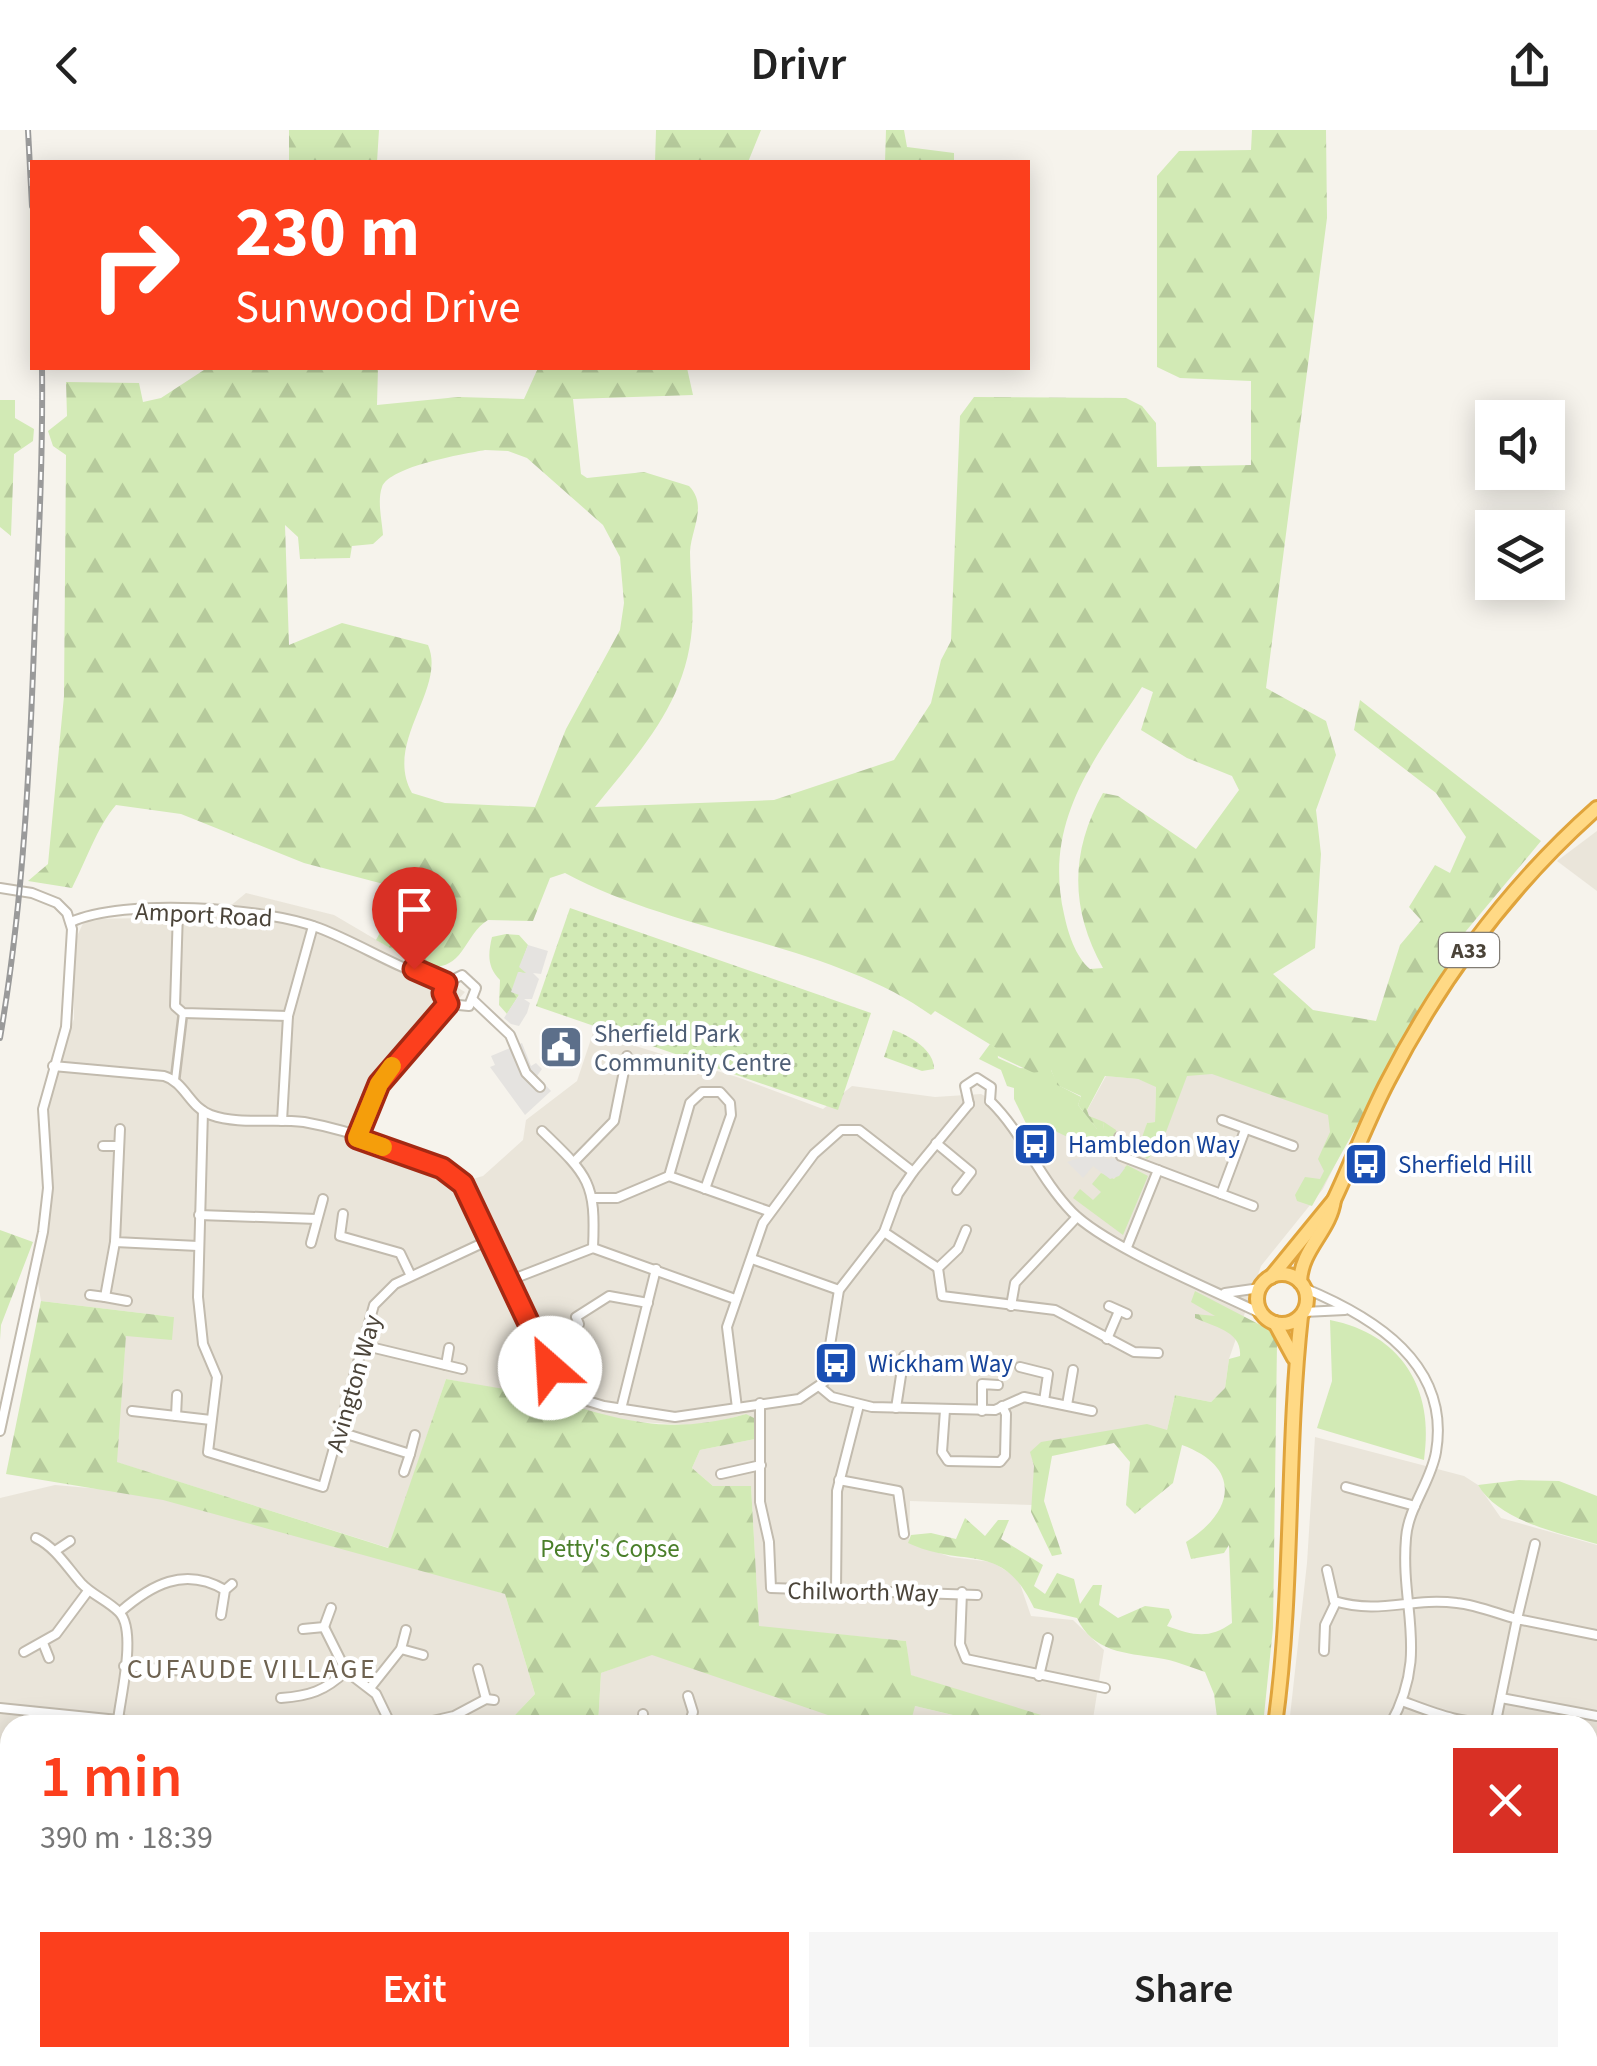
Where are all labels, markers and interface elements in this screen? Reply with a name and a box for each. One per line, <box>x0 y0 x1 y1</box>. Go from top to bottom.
text: Drivr <box>751 33 846 97</box>
icon: back <box>40 38 95 93</box>
icon: share <box>1502 38 1557 93</box>
text: 230 m <box>235 183 420 283</box>
icon: right <box>70 200 200 330</box>
text: Sunwood Drive <box>235 276 521 340</box>
map controls <box>1475 400 1565 600</box>
button: sound <box>1475 400 1565 490</box>
button: layers <box>1475 510 1565 600</box>
pin <box>372 867 457 970</box>
icon: arrive <box>387 882 442 937</box>
street label: Amport Road <box>134 893 274 937</box>
road number: A33 <box>1439 933 1499 967</box>
place label: Sherfield Park Community Centre <box>594 1016 791 1081</box>
public building icon: Sherfield Park Community Centre <box>538 1024 584 1070</box>
bus stop icon: Hambledon Way <box>1012 1121 1058 1167</box>
place label: Hambledon Way <box>1068 1127 1240 1163</box>
bus stop icon: Sherfield Hill <box>1343 1141 1389 1187</box>
place label: Sherfield Hill <box>1398 1147 1532 1183</box>
street label: Avington Way <box>317 1310 391 1456</box>
position arrow <box>498 1316 602 1420</box>
bus stop icon: Wickham Way <box>813 1340 859 1386</box>
place label: Wickham Way <box>868 1346 1013 1382</box>
park label: Petty's Copse <box>540 1531 680 1567</box>
street label: Chilworth Way <box>787 1573 939 1611</box>
district label: CUFAUDE VILLAGE <box>127 1649 377 1689</box>
text: 1 min <box>40 1735 183 1820</box>
button: close <box>1453 1748 1558 1853</box>
text: 390 m · 18:39 <box>40 1815 213 1861</box>
button: Exit <box>40 1932 789 2047</box>
button: Share <box>809 1932 1558 2047</box>

